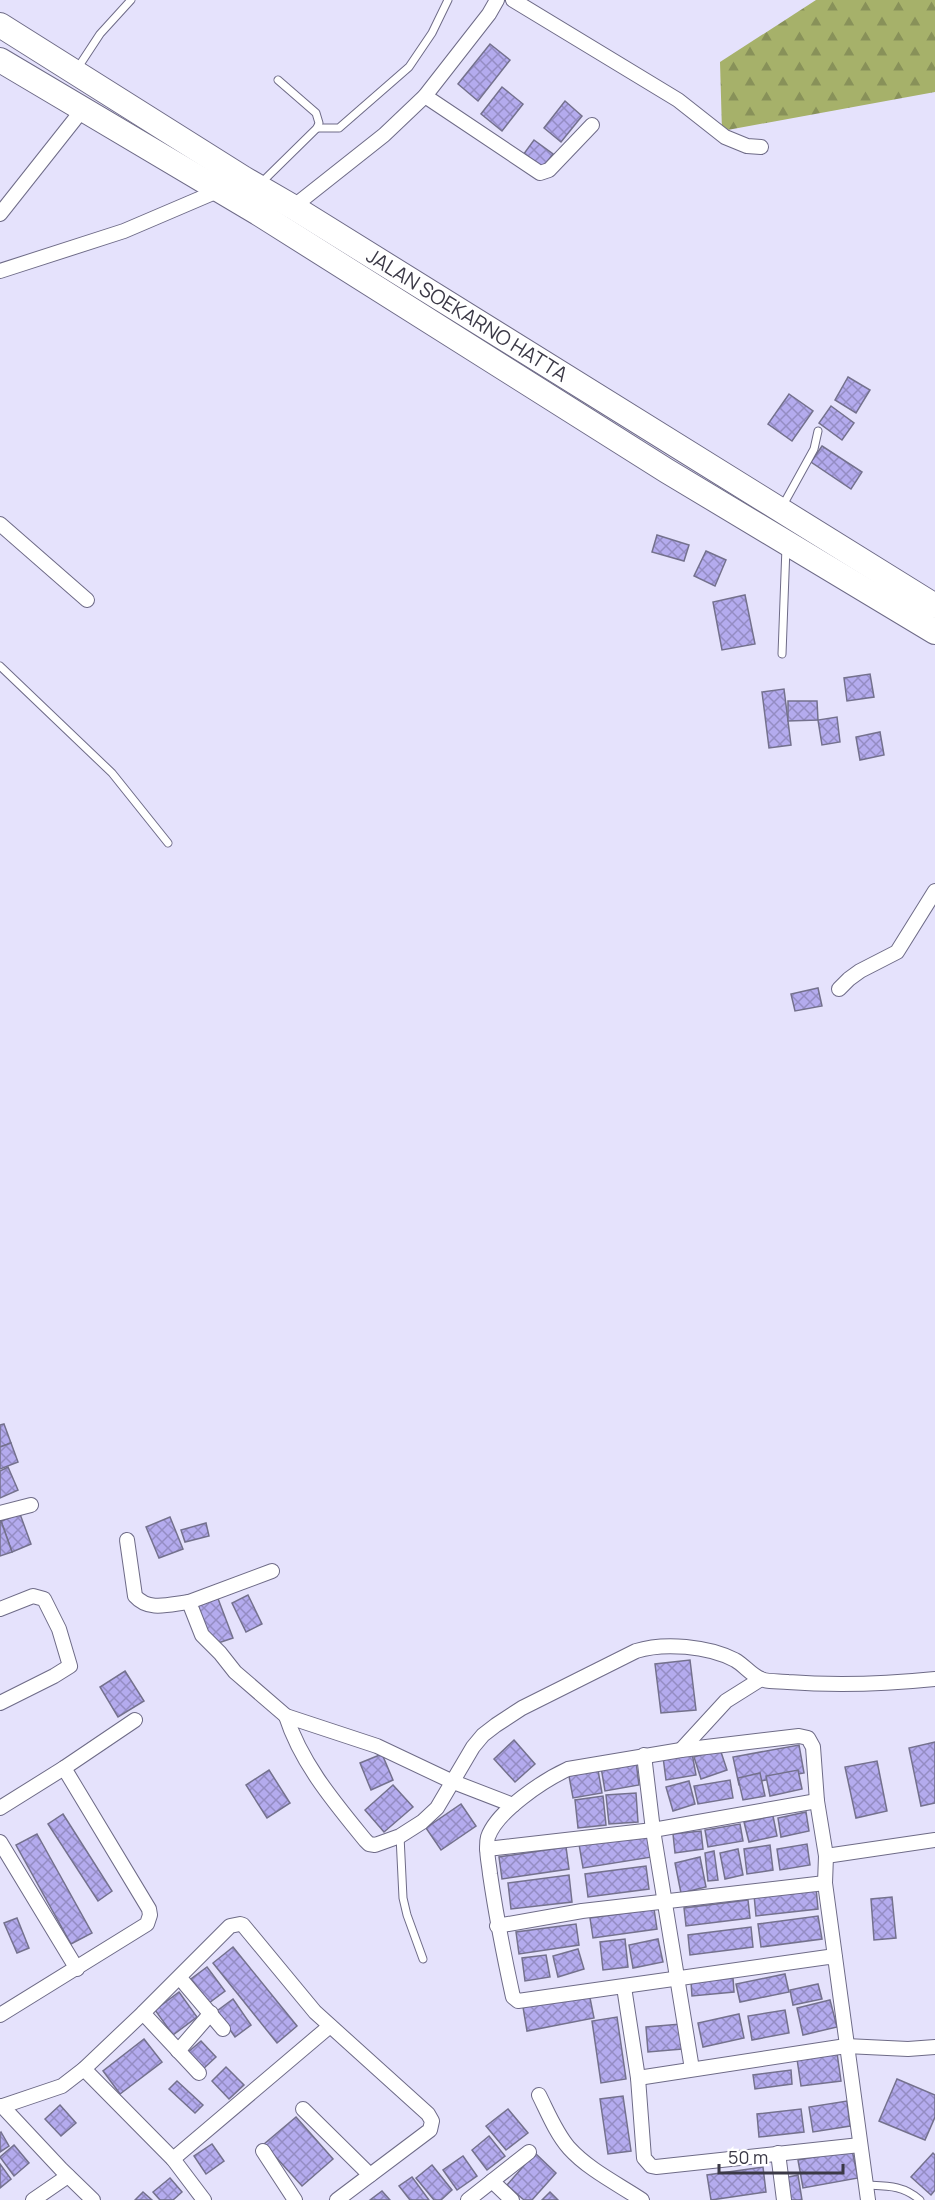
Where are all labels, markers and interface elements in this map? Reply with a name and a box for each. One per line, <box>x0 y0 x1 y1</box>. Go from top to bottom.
street label: JALAN SOEKARNO HATTA <box>362 242 573 388</box>
scale bar <box>719 2137 844 2175</box>
text: 50 m <box>728 2145 768 2169</box>

